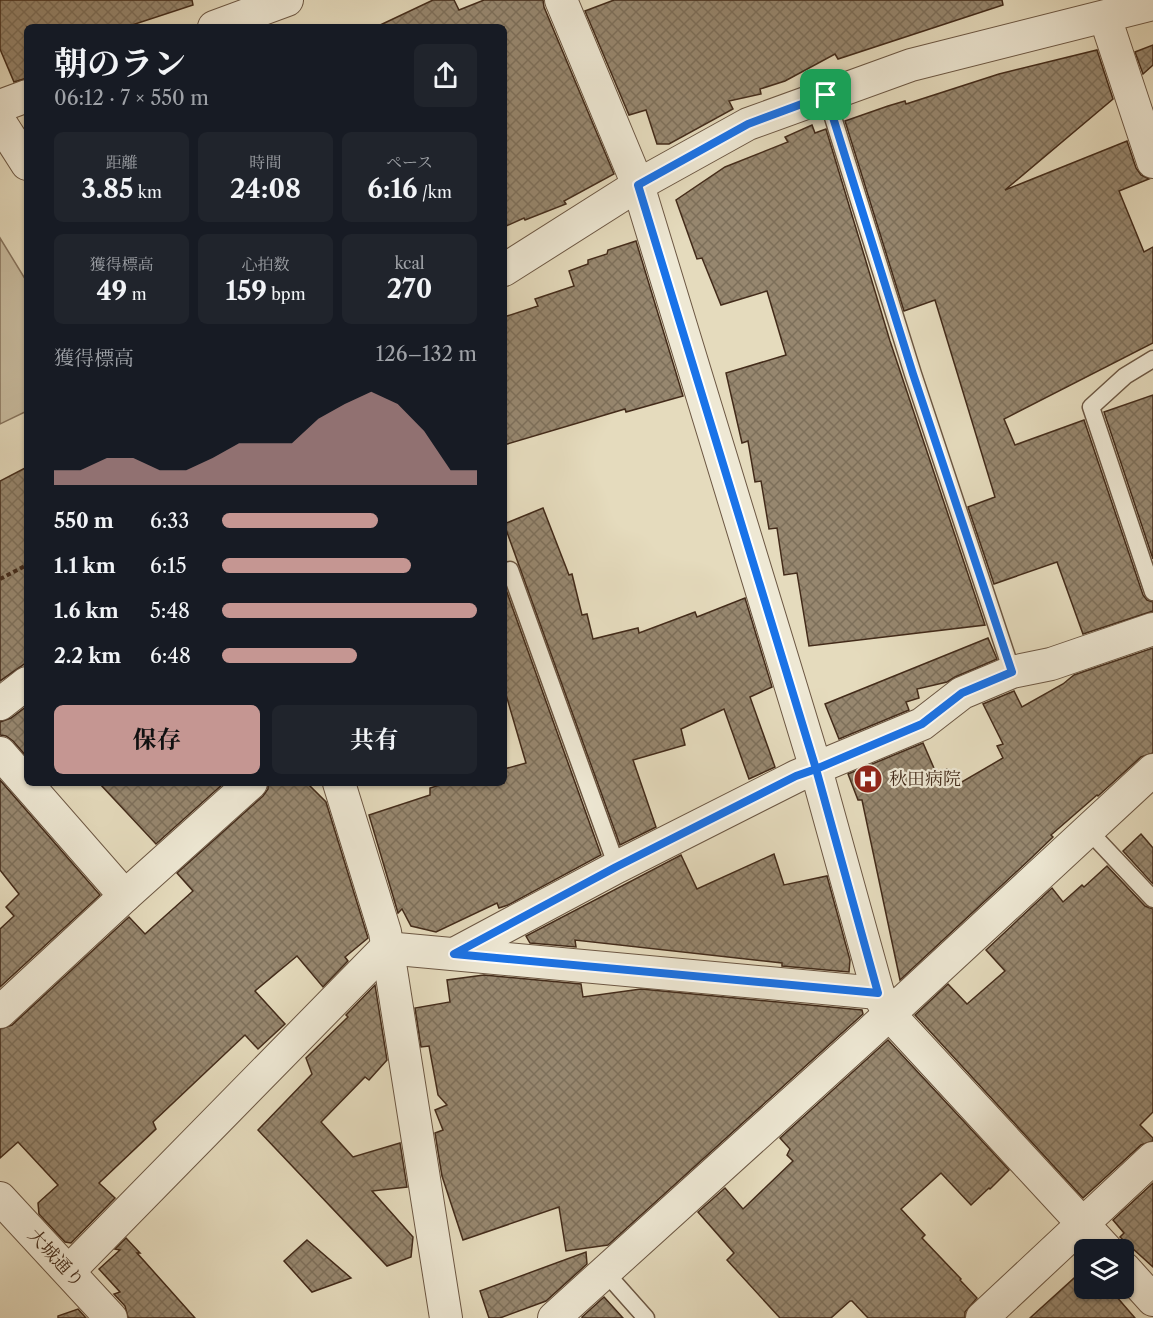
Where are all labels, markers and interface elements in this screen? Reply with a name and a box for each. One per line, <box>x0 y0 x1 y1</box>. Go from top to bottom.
text: 朝のラン <box>54 43 186 84</box>
button: share <box>414 44 477 107</box>
pin <box>800 69 851 120</box>
icon: arrive <box>809 78 842 111</box>
text: 06:12 · 7 × 550 m <box>54 86 209 110</box>
text: 距離 <box>105 152 138 172</box>
text: 時間 <box>249 152 282 172</box>
text: ペース <box>386 152 433 172</box>
text: 3.85 <box>81 173 133 205</box>
text: 24:08 <box>230 173 301 205</box>
text: 6:16 <box>367 173 418 205</box>
text: km <box>133 182 162 202</box>
text: /km <box>418 182 452 202</box>
text: kcal <box>394 253 425 273</box>
text: 獲得標高 <box>89 254 154 274</box>
text: 心拍数 <box>241 254 290 274</box>
text: 270 <box>387 273 432 305</box>
text: 49 <box>96 275 127 307</box>
text: 159 <box>225 275 267 307</box>
text: m <box>127 284 147 304</box>
text: bpm <box>267 284 306 304</box>
text: 126–132 m <box>376 342 477 366</box>
text: 獲得標高 <box>54 346 134 370</box>
text: 550 m <box>54 509 114 533</box>
text: 6:33 <box>150 509 189 533</box>
text: 1.1 km <box>54 554 116 578</box>
text: 6:15 <box>150 554 187 578</box>
text: 1.6 km <box>54 599 119 623</box>
text: 5:48 <box>150 599 190 623</box>
text: 2.2 km <box>54 644 121 668</box>
text: 6:48 <box>150 644 191 668</box>
button: 保存 <box>54 705 260 774</box>
button: 共有 <box>272 705 477 774</box>
hospital icon: 秋田病院 <box>852 763 884 795</box>
place label: 秋田病院 <box>889 768 961 790</box>
street label: 大城通り <box>23 1224 89 1292</box>
map controls <box>1074 1239 1134 1299</box>
button: layers <box>1074 1239 1134 1299</box>

